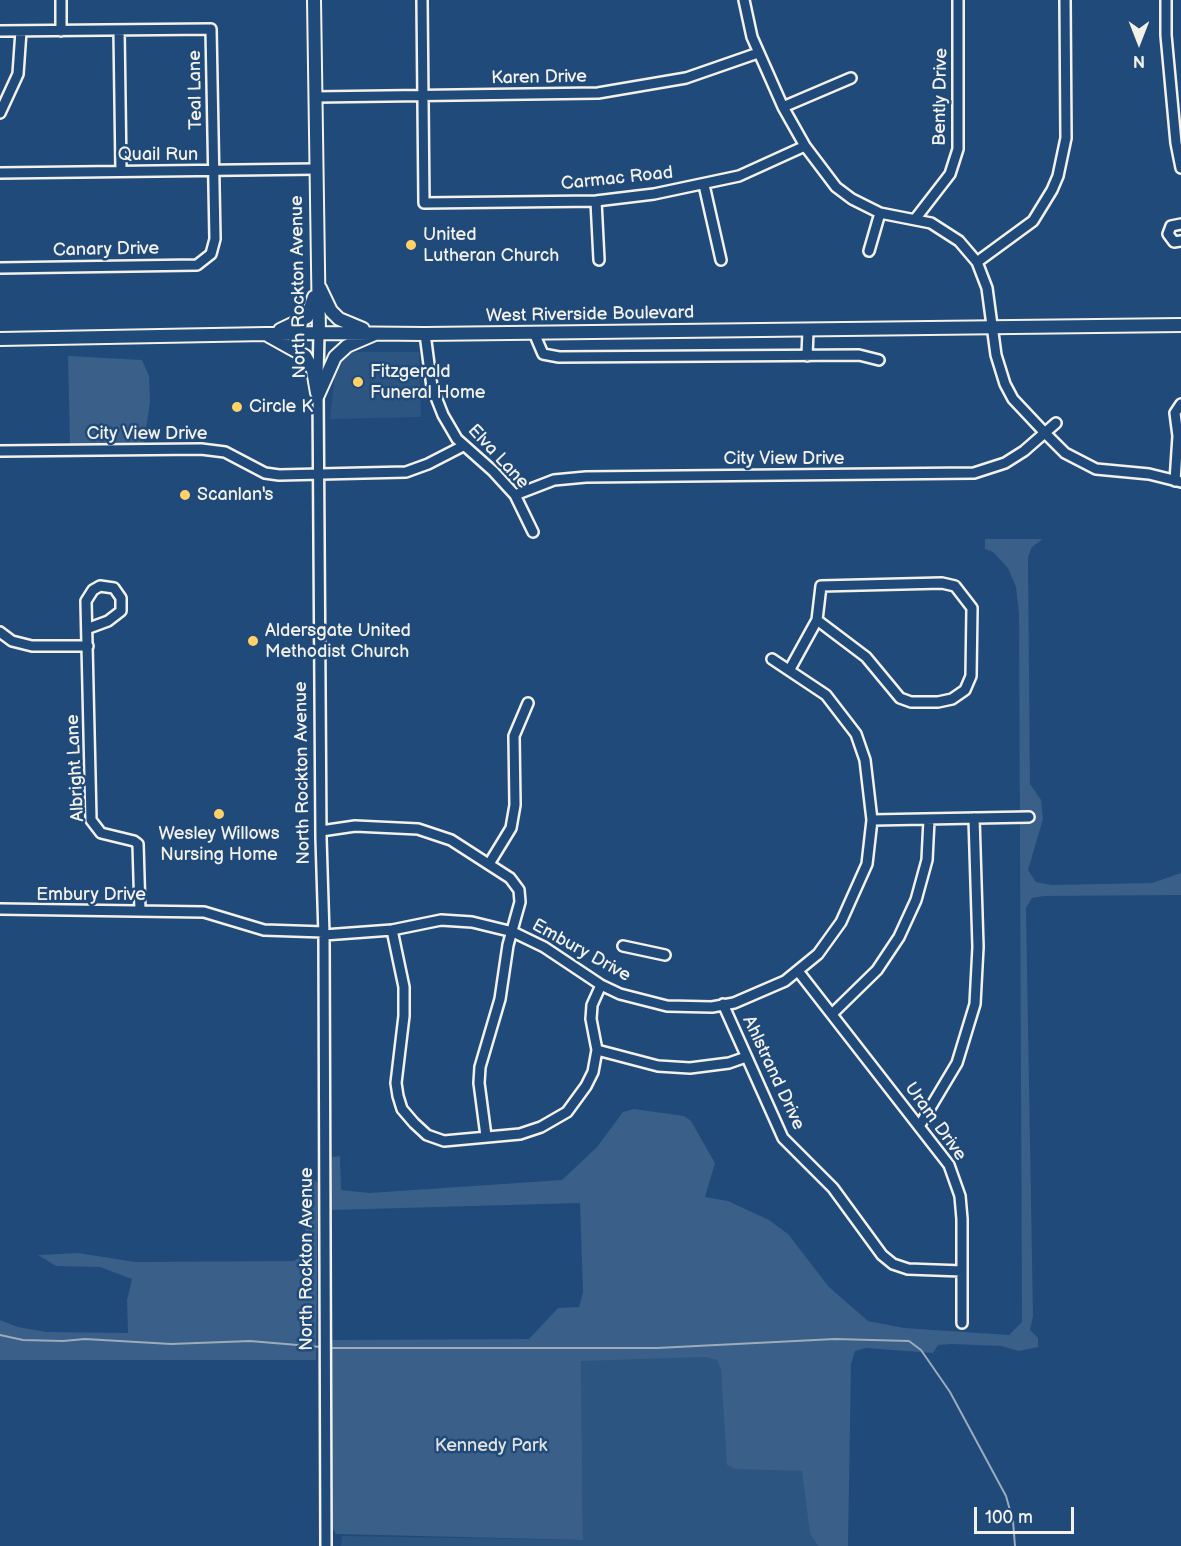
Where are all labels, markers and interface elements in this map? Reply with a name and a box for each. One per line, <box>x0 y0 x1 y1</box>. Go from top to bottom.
north arrow <box>1109 12 1169 72</box>
street label: Bently Drive <box>929 48 953 146</box>
street label: Teal Lane <box>185 50 207 130</box>
text: N <box>1133 51 1145 70</box>
street label: Karen Drive <box>491 66 587 90</box>
street label: Quail Run <box>118 144 198 166</box>
street label: Carmac Road <box>560 162 674 196</box>
street label: North Rockton Avenue <box>287 195 311 379</box>
place label: United Lutheran Church <box>423 224 559 266</box>
street label: Canary Drive <box>53 238 159 262</box>
marker: United Lutheran Church <box>404 238 418 252</box>
street label: West Riverside Boulevard <box>486 302 694 328</box>
place label: Fitzgerald Funeral Home <box>370 361 486 404</box>
marker: Fitzgerald Funeral Home <box>351 375 365 389</box>
place label: Circle K <box>249 396 313 418</box>
marker: Circle K <box>230 400 244 414</box>
street label: Elva Lane <box>463 420 533 494</box>
street label: City View Drive <box>87 423 207 445</box>
street label: City View Drive <box>724 448 844 470</box>
place label: Scanlan's <box>197 484 273 506</box>
marker: Scanlan's <box>178 488 192 502</box>
place label: Aldersgate United Methodist Church <box>265 620 411 662</box>
marker: Aldersgate United Methodist Church <box>246 634 260 648</box>
street label: North Rockton Avenue <box>291 681 315 865</box>
street label: Albright Lane <box>62 714 90 822</box>
marker: Wesley Willows Nursing Home <box>212 807 226 821</box>
place label: Wesley Willows Nursing Home <box>158 823 280 866</box>
street label: Embury Drive <box>36 884 146 906</box>
street label: Embury Drive <box>528 915 634 987</box>
street label: Ahlstrand Drive <box>737 1013 809 1133</box>
street label: Uram Drive <box>899 1079 971 1165</box>
street label: North Rockton Avenue <box>296 1167 318 1351</box>
park label: Kennedy Park <box>435 1435 547 1457</box>
scale bar <box>977 1495 1078 1533</box>
text: 100 m <box>985 1507 1033 1528</box>

